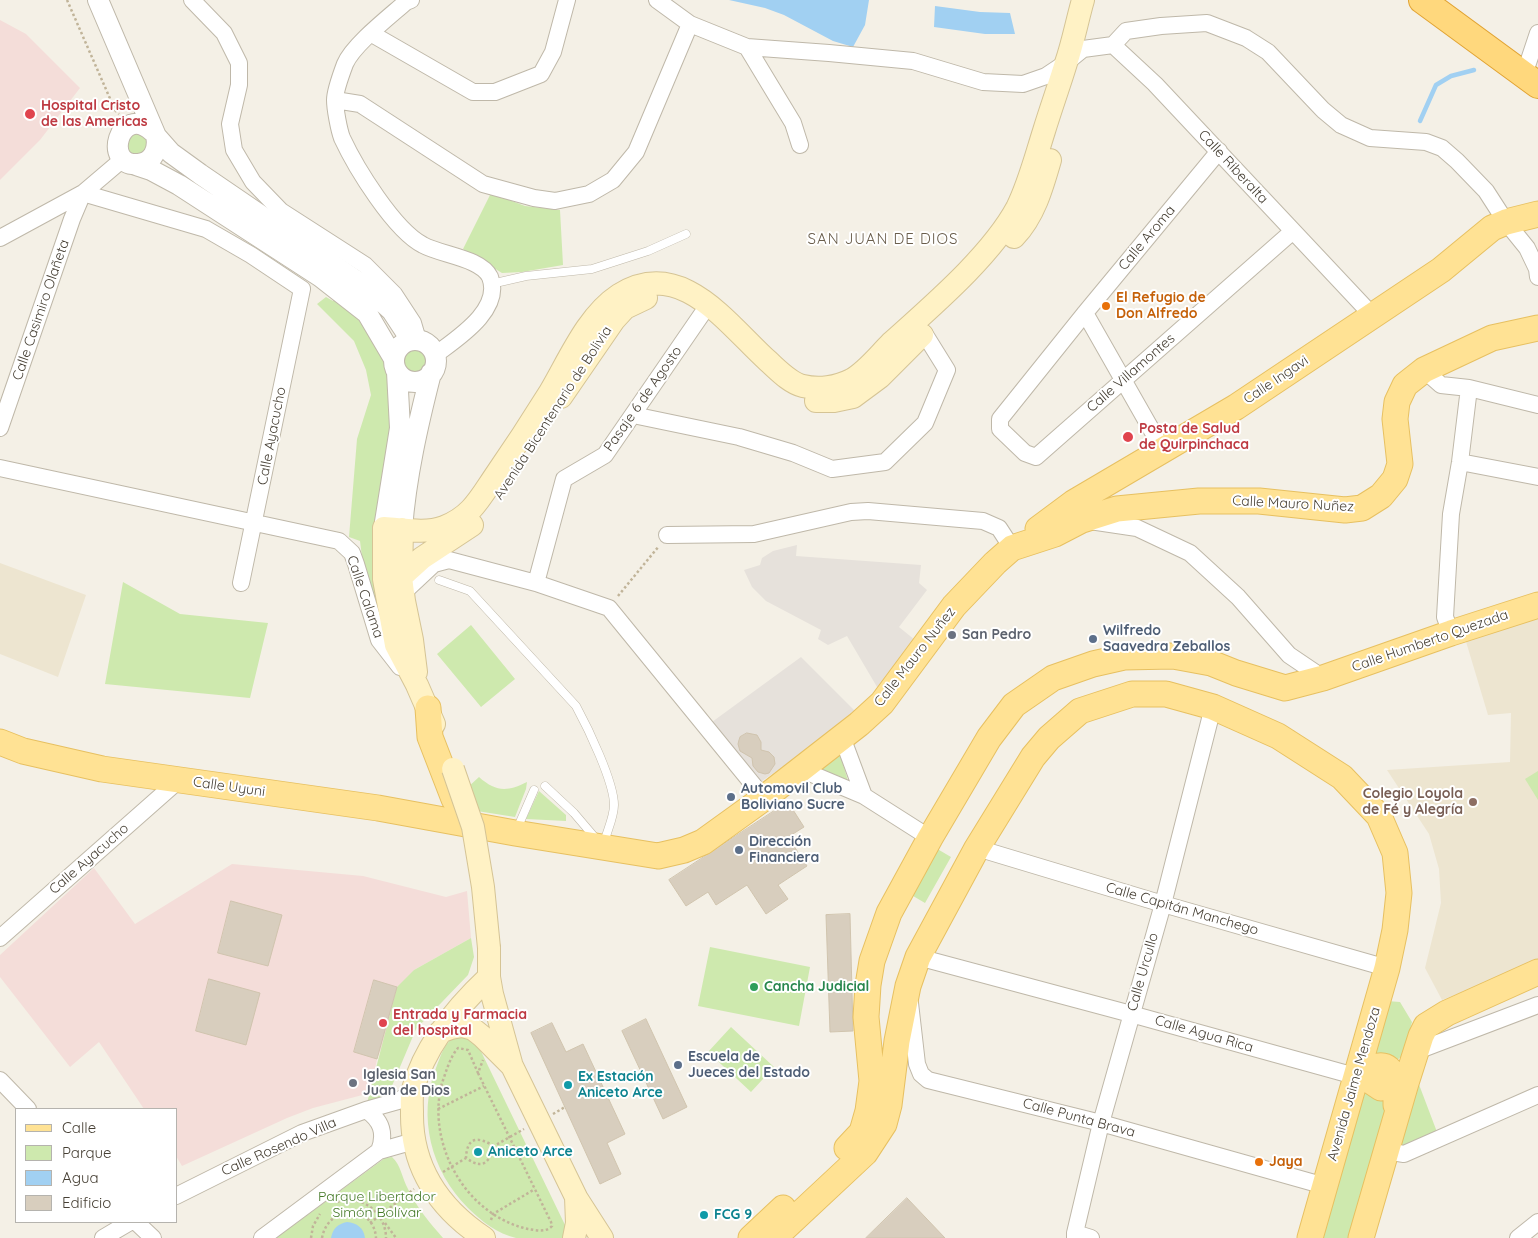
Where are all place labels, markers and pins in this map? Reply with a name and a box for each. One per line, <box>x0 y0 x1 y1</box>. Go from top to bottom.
place label: Hospital Cristo de las Americas <box>41 98 148 130</box>
marker: Hospital Cristo de las Americas <box>23 107 37 121</box>
place label: El Refugio de Don Alfredo <box>1116 290 1206 322</box>
marker: El Refugio de Don Alfredo <box>1100 300 1112 312</box>
place label: Posta de Salud de Quirpinchaca <box>1139 421 1249 454</box>
marker: Posta de Salud de Quirpinchaca <box>1121 430 1135 444</box>
place label: Wilfredo Saavedra Zeballos <box>1103 623 1230 656</box>
place label: San Pedro <box>962 627 1031 643</box>
marker: San Pedro <box>946 629 958 641</box>
marker: Wilfredo Saavedra Zeballos <box>1087 633 1099 645</box>
place label: Automovil Club Boliviano Sucre <box>741 781 845 814</box>
place label: Colegio Loyola de Fé y Alegría <box>1362 786 1463 819</box>
marker: Automovil Club Boliviano Sucre <box>725 791 737 803</box>
marker: Colegio Loyola de Fé y Alegría <box>1467 796 1479 808</box>
place label: Dirección Financiera <box>749 834 819 866</box>
marker: Dirección Financiera <box>733 844 745 856</box>
place label: Cancha Judicial <box>764 979 869 995</box>
marker: Cancha Judicial <box>748 981 760 993</box>
place label: Entrada y Farmacia del hospital <box>393 1007 527 1040</box>
marker: Entrada y Farmacia del hospital <box>377 1017 389 1029</box>
place label: Escuela de Jueces del Estado <box>688 1049 810 1082</box>
marker: Escuela de Jueces del Estado <box>672 1059 684 1071</box>
place label: Iglesia San Juan de Dios <box>363 1067 450 1100</box>
place label: Ex Estación Aniceto Arce <box>578 1069 663 1102</box>
marker: Iglesia San Juan de Dios <box>347 1077 359 1089</box>
marker: Ex Estación Aniceto Arce <box>562 1079 574 1091</box>
place label: Aniceto Arce <box>488 1144 573 1160</box>
marker: Aniceto Arce <box>472 1146 484 1158</box>
place label: Jaya <box>1269 1154 1303 1170</box>
marker: Jaya <box>1253 1156 1265 1168</box>
place label: FCG 9 <box>714 1207 752 1223</box>
marker: FCG 9 <box>698 1209 710 1221</box>

